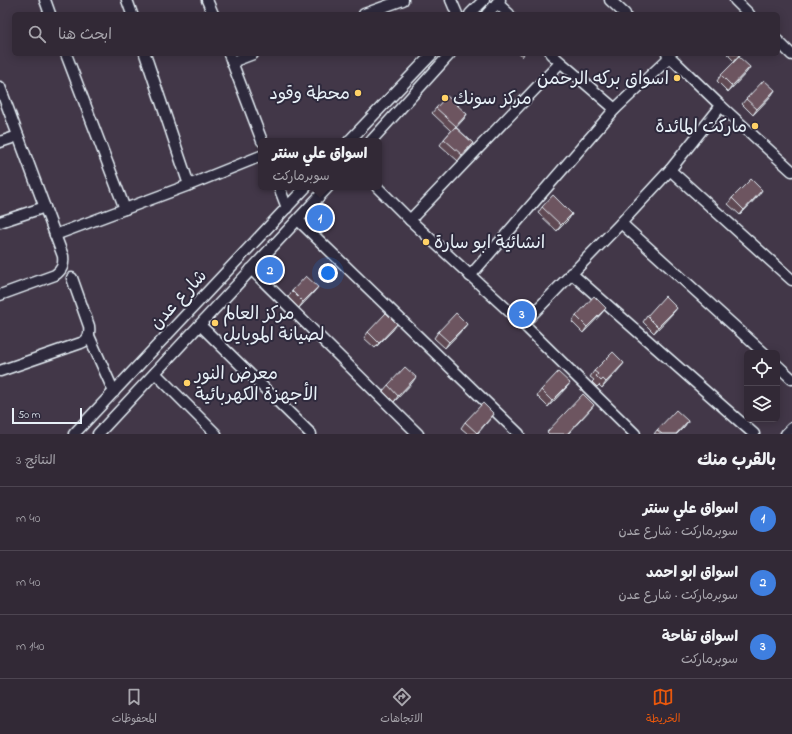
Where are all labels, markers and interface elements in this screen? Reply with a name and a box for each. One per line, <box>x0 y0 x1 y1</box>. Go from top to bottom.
search box <box>12 12 780 56</box>
icon: search <box>26 23 48 45</box>
text: ابحث هنا <box>58 24 112 46</box>
place label: اسواق بركه الرحمن <box>537 67 669 93</box>
marker: اسواق بركه الرحمن <box>672 73 682 83</box>
place label: محطة وقود <box>269 82 350 108</box>
place label: مركز سونك <box>453 87 532 113</box>
marker: محطة وقود <box>353 88 363 98</box>
marker: مركز سونك <box>440 93 450 103</box>
place label: ماركت المائدة <box>655 115 747 141</box>
marker: ماركت المائدة <box>750 121 760 131</box>
popup <box>258 138 382 190</box>
text: اسواق علي سنتر <box>273 143 367 165</box>
text: سوبرماركت <box>273 167 330 186</box>
pin: 1 <box>307 203 333 233</box>
place label: انشائية ابو سارة <box>434 231 545 257</box>
marker: انشائية ابو سارة <box>421 237 431 247</box>
pin: 2 <box>257 255 283 285</box>
your location <box>318 263 338 283</box>
street label: شارع عدن <box>145 265 214 336</box>
pin: 3 <box>509 299 535 329</box>
place label: مركز العالم لصيانة الموبايل <box>223 302 325 349</box>
marker: مركز العالم لصيانة الموبايل <box>210 318 220 328</box>
map controls <box>744 350 780 422</box>
button: locate <box>744 350 780 386</box>
place label: معرض النور الأجهزة الكهربائية <box>193 362 318 409</box>
marker: معرض النور الأجهزة الكهربائية <box>182 378 192 388</box>
button: layers <box>744 386 780 422</box>
scale bar <box>12 406 82 425</box>
text: 50 m <box>18 407 40 423</box>
text: بالقرب منك <box>697 448 776 473</box>
text: النتائج: 3 <box>16 451 56 470</box>
text: اسواق علي سنتر <box>643 498 738 520</box>
text: 40 m <box>16 509 40 528</box>
text: 1 <box>761 509 765 528</box>
text: سوبرماركت · شارع عدن <box>618 522 738 541</box>
text: اسواق ابو احمد <box>646 562 738 584</box>
text: 40 m <box>16 573 40 592</box>
text: 2 <box>760 573 766 592</box>
text: سوبرماركت · شارع عدن <box>618 586 738 605</box>
text: اسواق تفاحة <box>662 626 738 648</box>
text: 140 m <box>16 637 44 656</box>
text: 3 <box>760 637 766 656</box>
text: سوبرماركت <box>681 650 738 669</box>
tab: المحفوظات <box>112 686 157 728</box>
tab: الاتجاهات <box>380 686 423 728</box>
tab: الخريطة <box>646 686 680 728</box>

